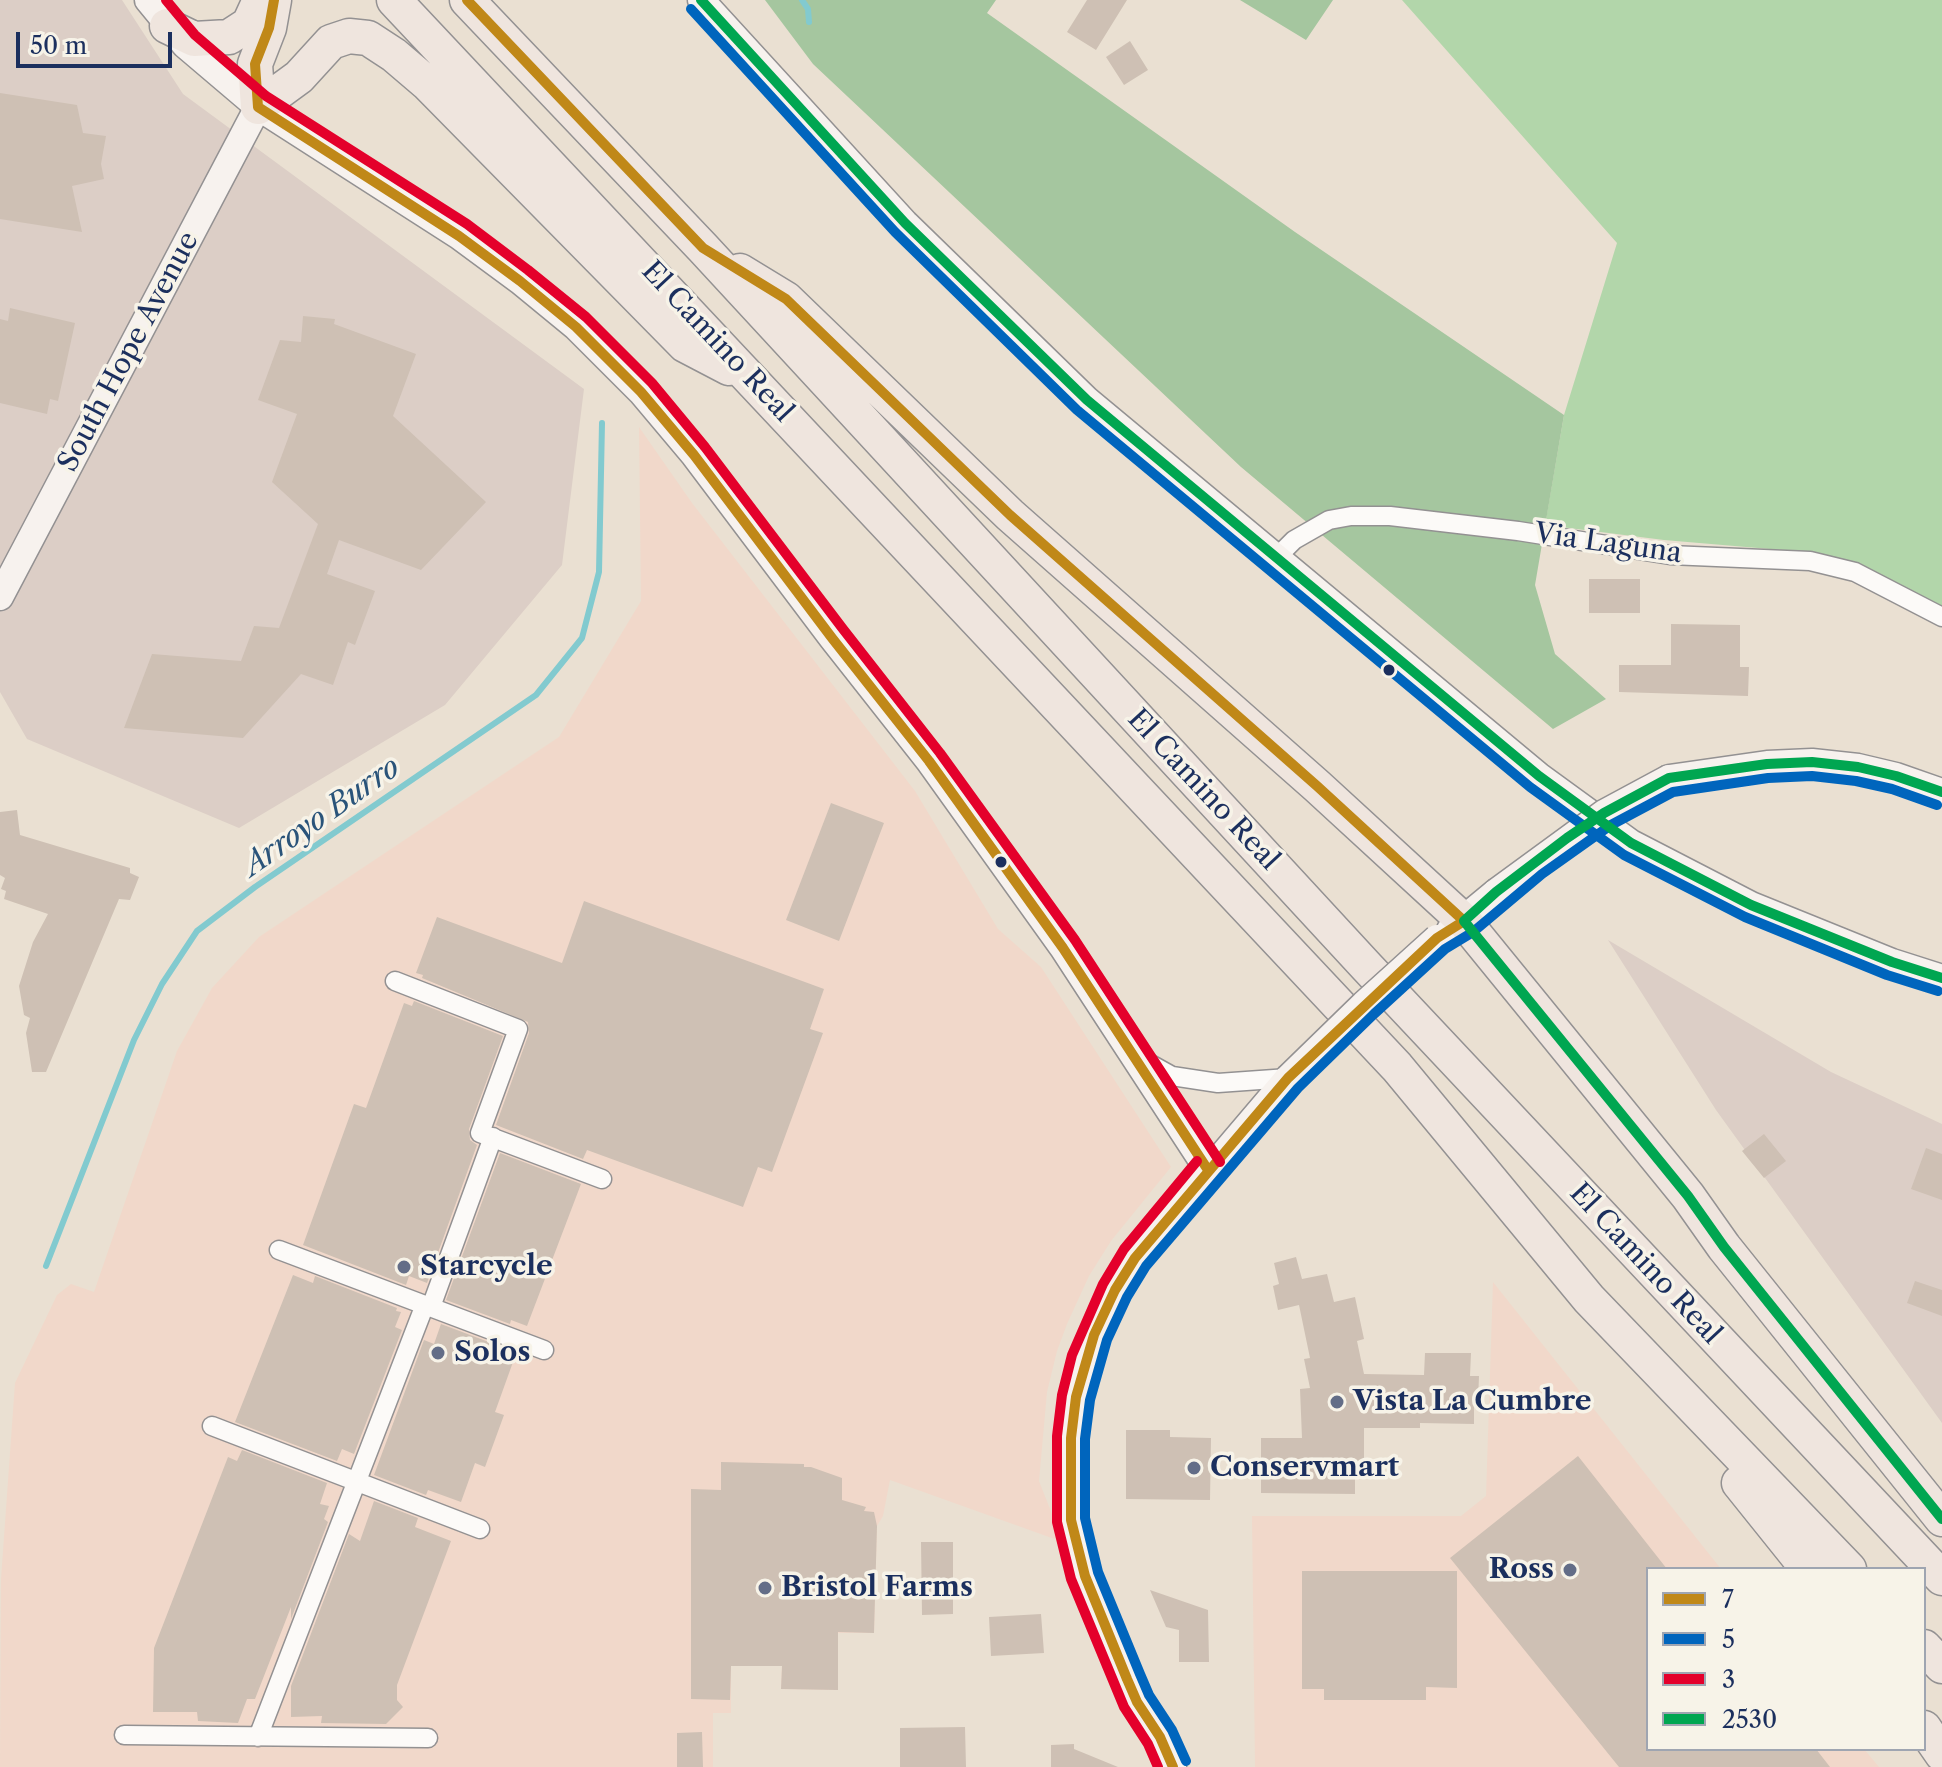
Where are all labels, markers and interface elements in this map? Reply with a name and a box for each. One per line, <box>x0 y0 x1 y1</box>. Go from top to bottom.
scale bar <box>20 16 176 66</box>
text: 50 m <box>30 31 87 60</box>
street label: South Hope Avenue <box>52 226 206 478</box>
street label: El Camino Real <box>634 255 800 429</box>
street label: Via Laguna <box>1532 517 1684 571</box>
unlabelled marker <box>1381 662 1397 678</box>
street label: El Camino Real <box>1120 703 1286 877</box>
water label: Arroyo Burro <box>237 750 407 884</box>
unlabelled marker <box>993 854 1009 870</box>
street label: El Camino Real <box>1562 1177 1728 1351</box>
place label: Starcycle <box>420 1250 553 1284</box>
marker: Starcycle <box>395 1258 413 1276</box>
place label: Solos <box>454 1336 530 1370</box>
marker: Solos <box>429 1344 447 1362</box>
place label: Vista La Cumbre <box>1353 1385 1592 1419</box>
marker: Vista La Cumbre <box>1328 1393 1346 1411</box>
place label: Conservmart <box>1210 1451 1399 1485</box>
marker: Conservmart <box>1185 1459 1203 1477</box>
place label: Ross <box>1489 1553 1554 1587</box>
marker: Ross <box>1561 1561 1579 1579</box>
legend <box>1646 1567 1926 1751</box>
place label: Bristol Farms <box>781 1571 973 1605</box>
marker: Bristol Farms <box>756 1579 774 1597</box>
text: 7 <box>1722 1585 1734 1614</box>
text: 5 <box>1722 1625 1735 1654</box>
text: 3 <box>1722 1665 1735 1694</box>
text: 2530 <box>1722 1705 1777 1734</box>

